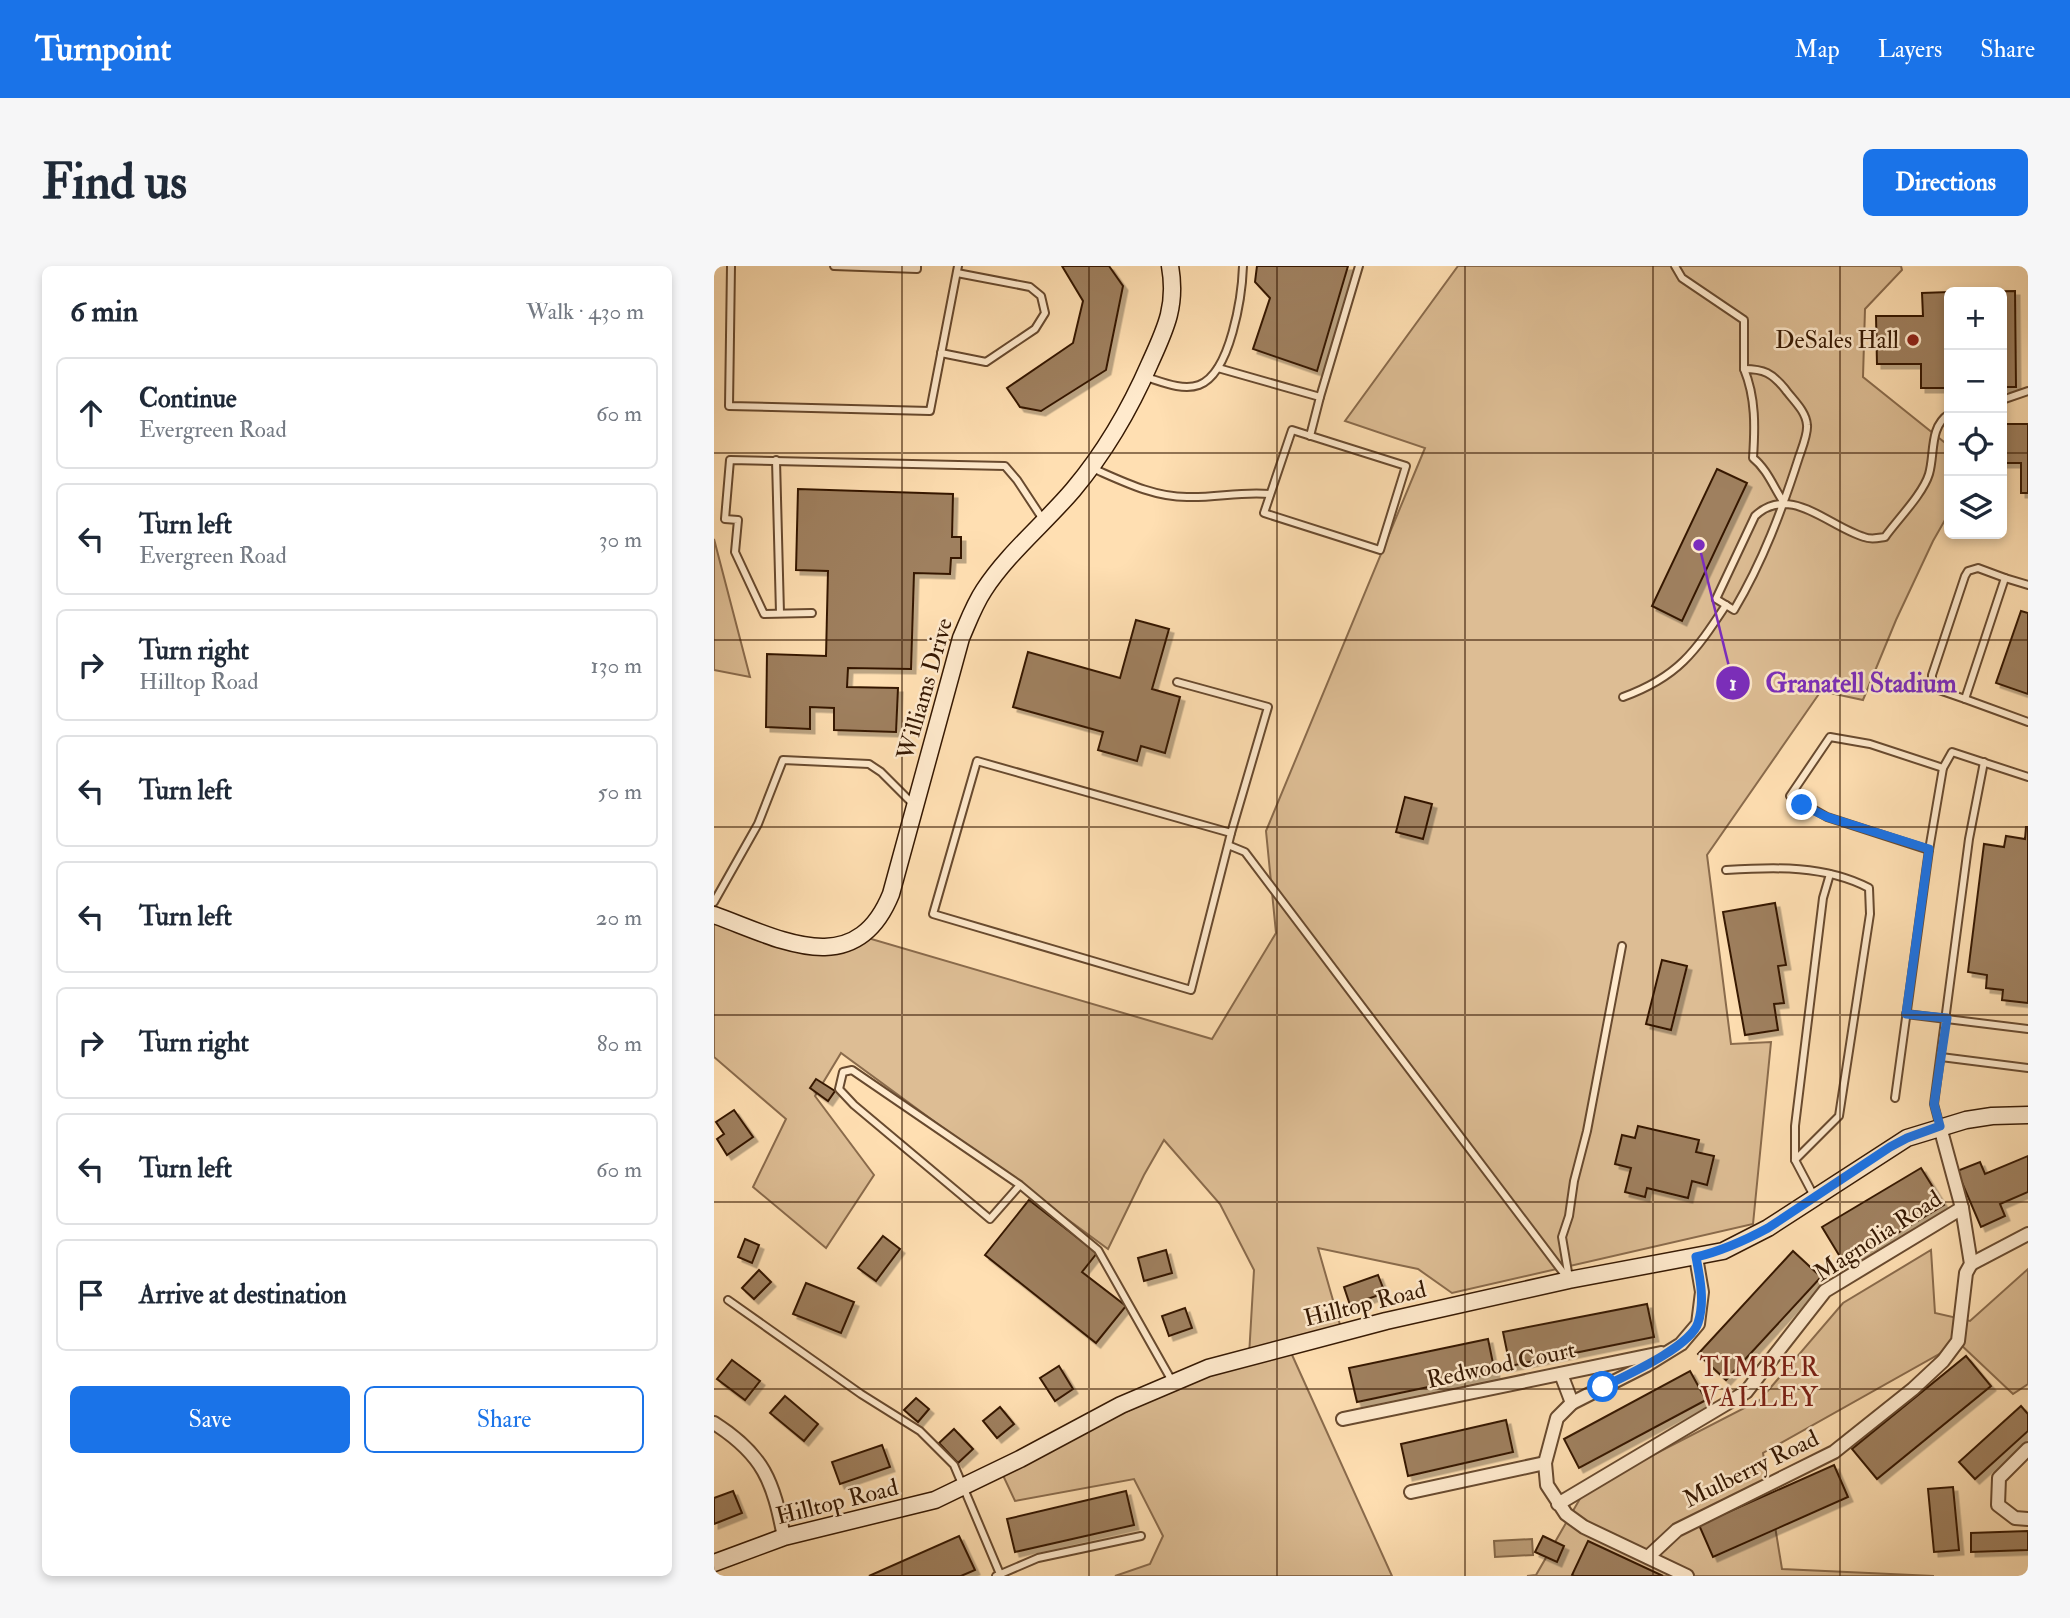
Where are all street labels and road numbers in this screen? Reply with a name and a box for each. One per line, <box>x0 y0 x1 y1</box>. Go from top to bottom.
street label: Williams Drive <box>890 614 960 765</box>
street label: Magnolia Road <box>1808 1183 1948 1289</box>
street label: Hilltop Road <box>1301 1274 1429 1334</box>
street label: Redwood Court <box>1424 1334 1579 1396</box>
street label: Mulberry Road <box>1678 1423 1824 1515</box>
street label: Hilltop Road <box>773 1472 901 1532</box>

